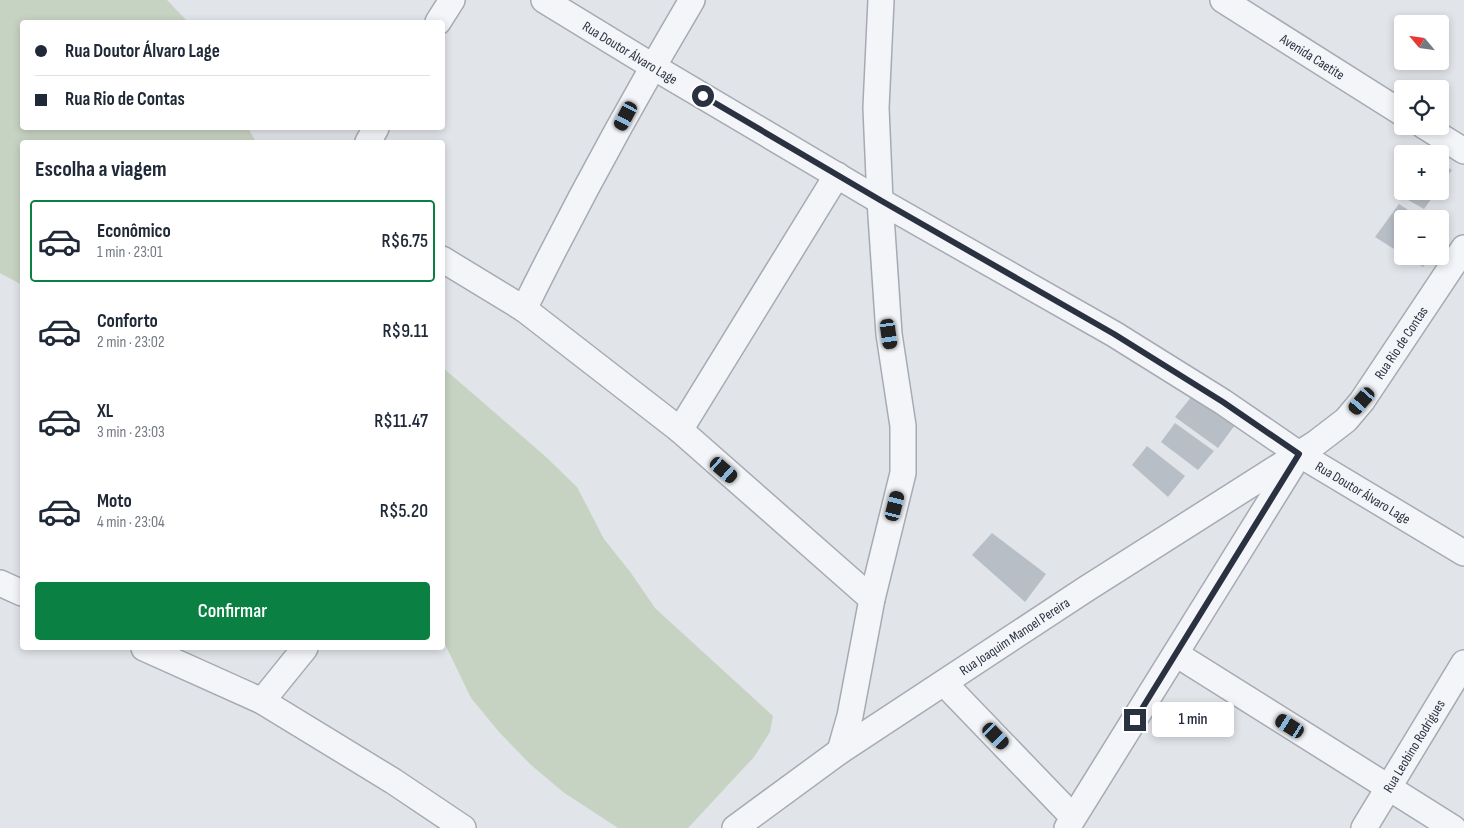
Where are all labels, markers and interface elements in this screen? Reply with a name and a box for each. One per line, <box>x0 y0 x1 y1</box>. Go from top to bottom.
north arrow <box>1394 15 1449 70</box>
map controls <box>1394 15 1449 265</box>
street label: Rua Doutor Álvaro Lage <box>580 18 680 88</box>
street label: Avenida Caetite <box>1276 30 1348 84</box>
text: Rua Doutor Álvaro Lage <box>65 40 220 63</box>
button: locate <box>1394 80 1449 135</box>
route start <box>692 85 714 107</box>
text: Rua Rio de Contas <box>65 88 185 111</box>
car <box>612 99 639 133</box>
button: + <box>1394 145 1449 200</box>
text: Escolha a viagem <box>35 156 167 183</box>
button: − <box>1394 210 1449 265</box>
icon: car <box>37 219 82 264</box>
text: Econômico <box>97 220 171 243</box>
text: R$6.75 <box>382 230 428 253</box>
text: 1 min · 23:01 <box>97 243 163 262</box>
street label: Rua Rio de Contas <box>1371 303 1432 383</box>
icon: car <box>37 309 82 354</box>
text: Conforto <box>97 310 158 333</box>
car <box>879 318 898 350</box>
text: R$9.11 <box>382 320 428 343</box>
text: 2 min · 23:02 <box>97 333 165 352</box>
car <box>1346 385 1377 417</box>
icon: car <box>37 399 82 444</box>
text: XL <box>97 400 113 423</box>
text: R$11.47 <box>374 410 428 433</box>
text: 3 min · 23:03 <box>97 423 165 442</box>
car <box>707 454 740 486</box>
street label: Rua Doutor Álvaro Lage <box>1312 458 1413 528</box>
icon: car <box>37 489 82 534</box>
text: Moto <box>97 490 132 513</box>
car <box>884 490 905 522</box>
text: R$5.20 <box>380 500 428 523</box>
text: 4 min · 23:04 <box>97 513 165 532</box>
button: Confirmar <box>35 582 430 640</box>
street label: Rua Joaquim Manoel Pereira <box>956 594 1073 679</box>
street label: Rua Leobino Rodrigues <box>1380 697 1449 796</box>
callout: 1 min <box>1152 702 1235 738</box>
route end <box>1124 709 1146 731</box>
text: 1 min <box>1178 710 1208 729</box>
car <box>1273 712 1306 740</box>
car <box>980 720 1011 752</box>

